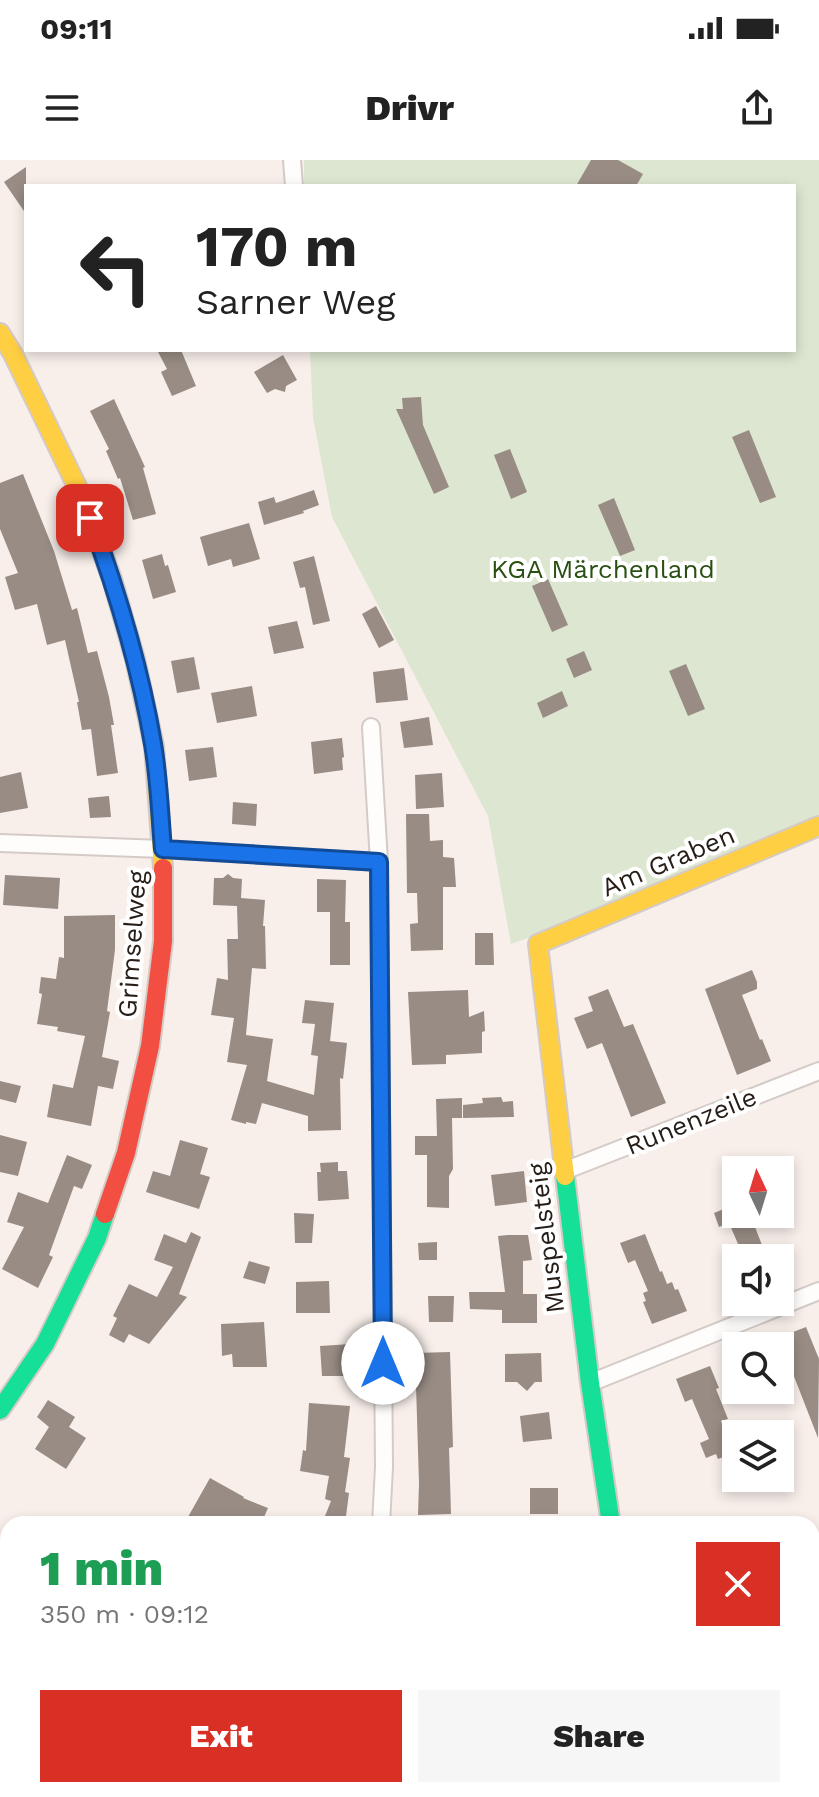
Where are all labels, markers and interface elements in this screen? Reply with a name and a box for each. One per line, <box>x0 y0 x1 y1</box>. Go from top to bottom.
text: 09:11 <box>40 11 113 46</box>
icon: menu <box>40 86 84 130</box>
icon: share <box>735 86 779 130</box>
text: Drivr <box>365 87 454 129</box>
text: 170 m <box>196 214 358 280</box>
icon: left <box>64 216 168 320</box>
text: Sarner Weg <box>196 281 395 323</box>
pin <box>56 484 124 552</box>
icon: arrive <box>68 496 112 540</box>
park label: KGA Märchenland <box>491 554 715 584</box>
street label: Am Graben <box>597 819 739 903</box>
street label: Grimselweg <box>112 869 152 1019</box>
street label: Runenzeile <box>621 1081 761 1161</box>
north arrow <box>722 1156 794 1228</box>
map controls <box>722 1156 794 1492</box>
street label: Muspelsteig <box>522 1161 570 1315</box>
button: sound <box>722 1244 794 1316</box>
position arrow <box>341 1321 425 1405</box>
button: search <box>722 1332 794 1404</box>
button: layers <box>722 1420 794 1492</box>
text: 1 min <box>40 1540 163 1597</box>
button: close <box>696 1542 780 1626</box>
text: 350 m · 09:12 <box>40 1599 209 1629</box>
button: Exit <box>40 1690 402 1782</box>
button: Share <box>418 1690 780 1782</box>

